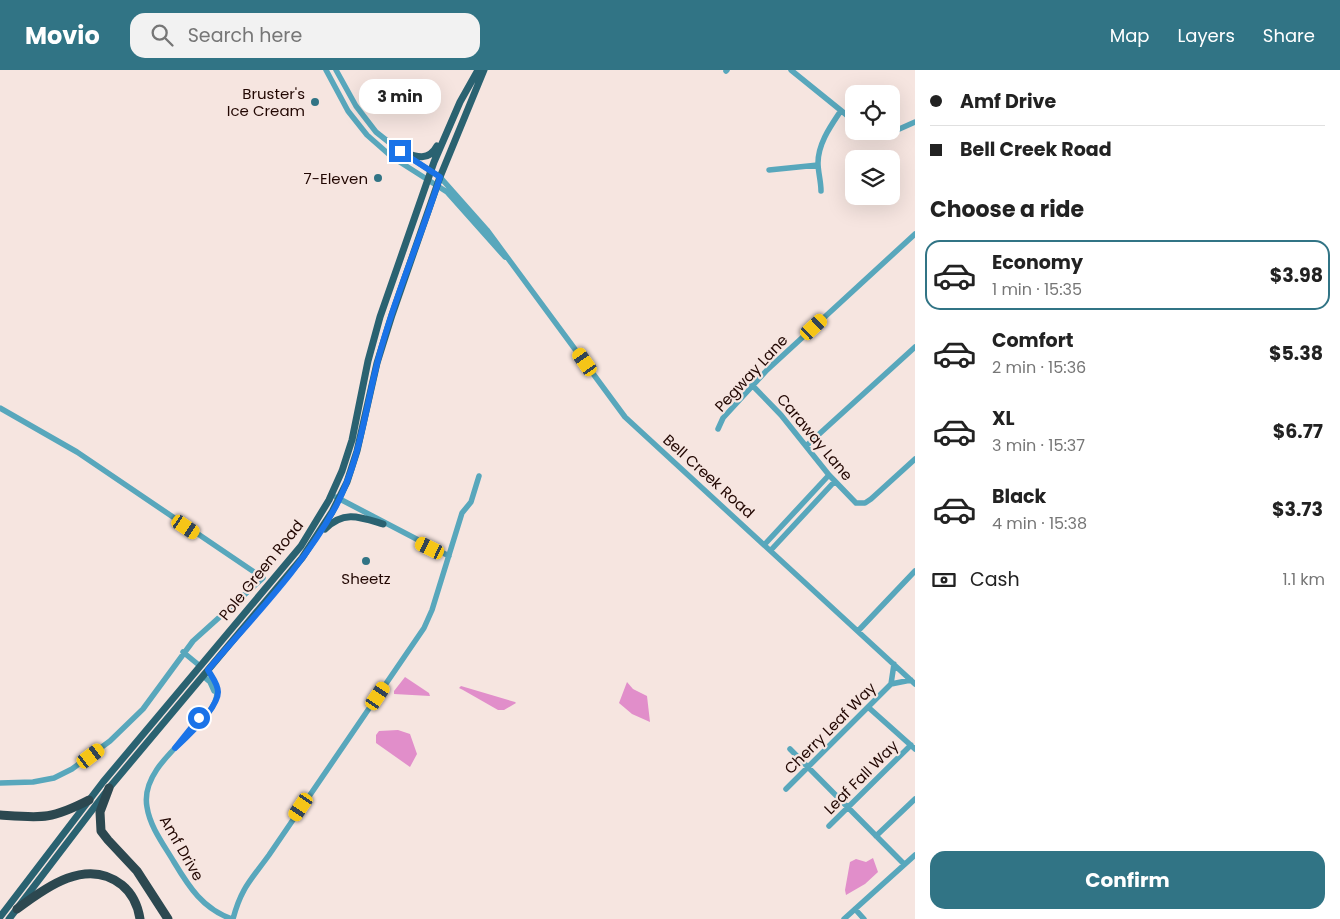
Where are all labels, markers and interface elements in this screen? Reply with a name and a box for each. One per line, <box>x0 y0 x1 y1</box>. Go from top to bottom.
search box <box>130 13 480 58</box>
text: Movio <box>25 19 100 52</box>
icon: search <box>148 21 176 49</box>
text: Search here <box>188 22 302 49</box>
text: Map <box>1110 23 1150 48</box>
text: Layers <box>1178 23 1235 48</box>
text: Share <box>1263 23 1315 48</box>
callout: 3 min <box>359 78 441 114</box>
place label: Bruster's Ice Cream <box>227 83 305 121</box>
text: 3 min <box>377 85 423 108</box>
map controls <box>845 85 900 205</box>
button: locate <box>845 85 900 140</box>
text: Amf Drive <box>960 88 1056 115</box>
marker: Bruster's Ice Cream <box>309 96 321 108</box>
text: Bell Creek Road <box>960 136 1112 163</box>
route end <box>389 140 411 162</box>
button: layers <box>845 150 900 205</box>
place label: 7-Eleven <box>304 168 368 189</box>
marker: 7-Eleven <box>372 172 384 184</box>
text: Choose a ride <box>930 194 1084 225</box>
text: Economy <box>992 249 1083 276</box>
icon: car <box>932 253 977 298</box>
text: $3.98 <box>1270 262 1323 289</box>
text: 1 min · 15:35 <box>992 278 1082 301</box>
car <box>797 311 830 343</box>
text: Comfort <box>992 327 1074 354</box>
street label: Pegway Lane <box>710 330 792 416</box>
icon: car <box>932 331 977 376</box>
text: $5.38 <box>1269 340 1323 367</box>
car <box>570 345 599 379</box>
text: 2 min · 15:36 <box>992 356 1086 379</box>
street label: Caraway Lane <box>772 389 858 485</box>
text: XL <box>992 405 1015 432</box>
icon: car <box>932 409 977 454</box>
text: $6.77 <box>1273 418 1323 445</box>
street label: Bell Creek Road <box>659 429 759 523</box>
text: 3 min · 15:37 <box>992 434 1085 457</box>
text: Black <box>992 483 1046 510</box>
icon: car <box>932 487 977 532</box>
text: $3.73 <box>1272 496 1323 523</box>
car <box>169 512 202 542</box>
text: 4 min · 15:38 <box>992 512 1087 535</box>
street label: Pole Green Road <box>214 515 308 625</box>
car <box>413 535 446 561</box>
marker: Sheetz <box>360 555 372 567</box>
icon: cash <box>930 566 958 594</box>
text: Cash <box>970 566 1020 593</box>
place label: Sheetz <box>341 568 391 589</box>
text: 1.1 km <box>1282 568 1325 591</box>
street label: Cherry Leaf Way <box>779 677 881 779</box>
car <box>363 679 392 713</box>
route start <box>188 707 210 729</box>
street label: Leaf Fall Way <box>819 735 903 819</box>
car <box>74 741 107 771</box>
car <box>286 790 315 824</box>
street label: Amf Drive <box>155 812 209 884</box>
button: Confirm <box>930 851 1325 909</box>

